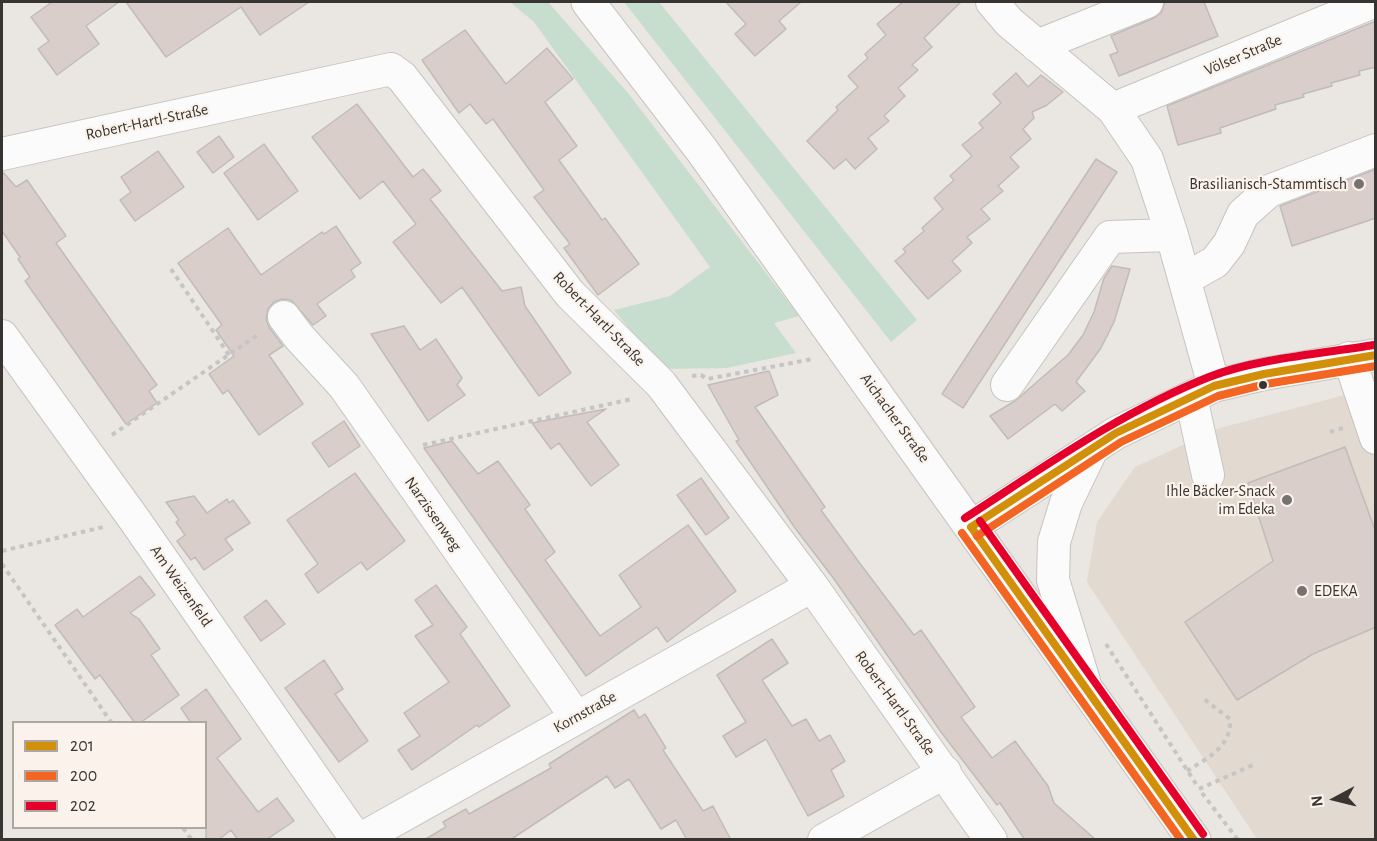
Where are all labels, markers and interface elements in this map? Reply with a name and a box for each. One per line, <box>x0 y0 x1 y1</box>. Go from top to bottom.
street label: Völser Straße <box>1201 30 1285 80</box>
street label: Robert-Hartl-Straße <box>84 100 210 144</box>
place label: Brasilianisch-Stammtisch <box>1189 174 1347 194</box>
marker: Brasilianisch-Stammtisch <box>1352 177 1366 191</box>
street label: Robert-Hartl-Straße <box>549 268 649 370</box>
street label: Aichacher Straße <box>856 370 934 466</box>
unlabelled marker <box>1257 379 1269 391</box>
street label: Narzissenweg <box>400 473 466 555</box>
place label: Ihle Bäcker-Snack im Edeka <box>1166 481 1275 519</box>
marker: Ihle Bäcker-Snack im Edeka <box>1280 493 1294 507</box>
street label: Am Weizenfeld <box>146 541 216 631</box>
place label: EDEKA <box>1314 581 1358 601</box>
marker: EDEKA <box>1295 584 1309 598</box>
street label: Robert-Hartl-Straße <box>851 647 939 759</box>
street label: Kornstraße <box>550 687 620 737</box>
legend <box>12 721 207 829</box>
text: 201 <box>70 737 94 755</box>
text: 200 <box>70 767 97 785</box>
north arrow <box>1305 769 1365 829</box>
text: N <box>1309 795 1326 808</box>
text: 202 <box>70 797 96 815</box>

